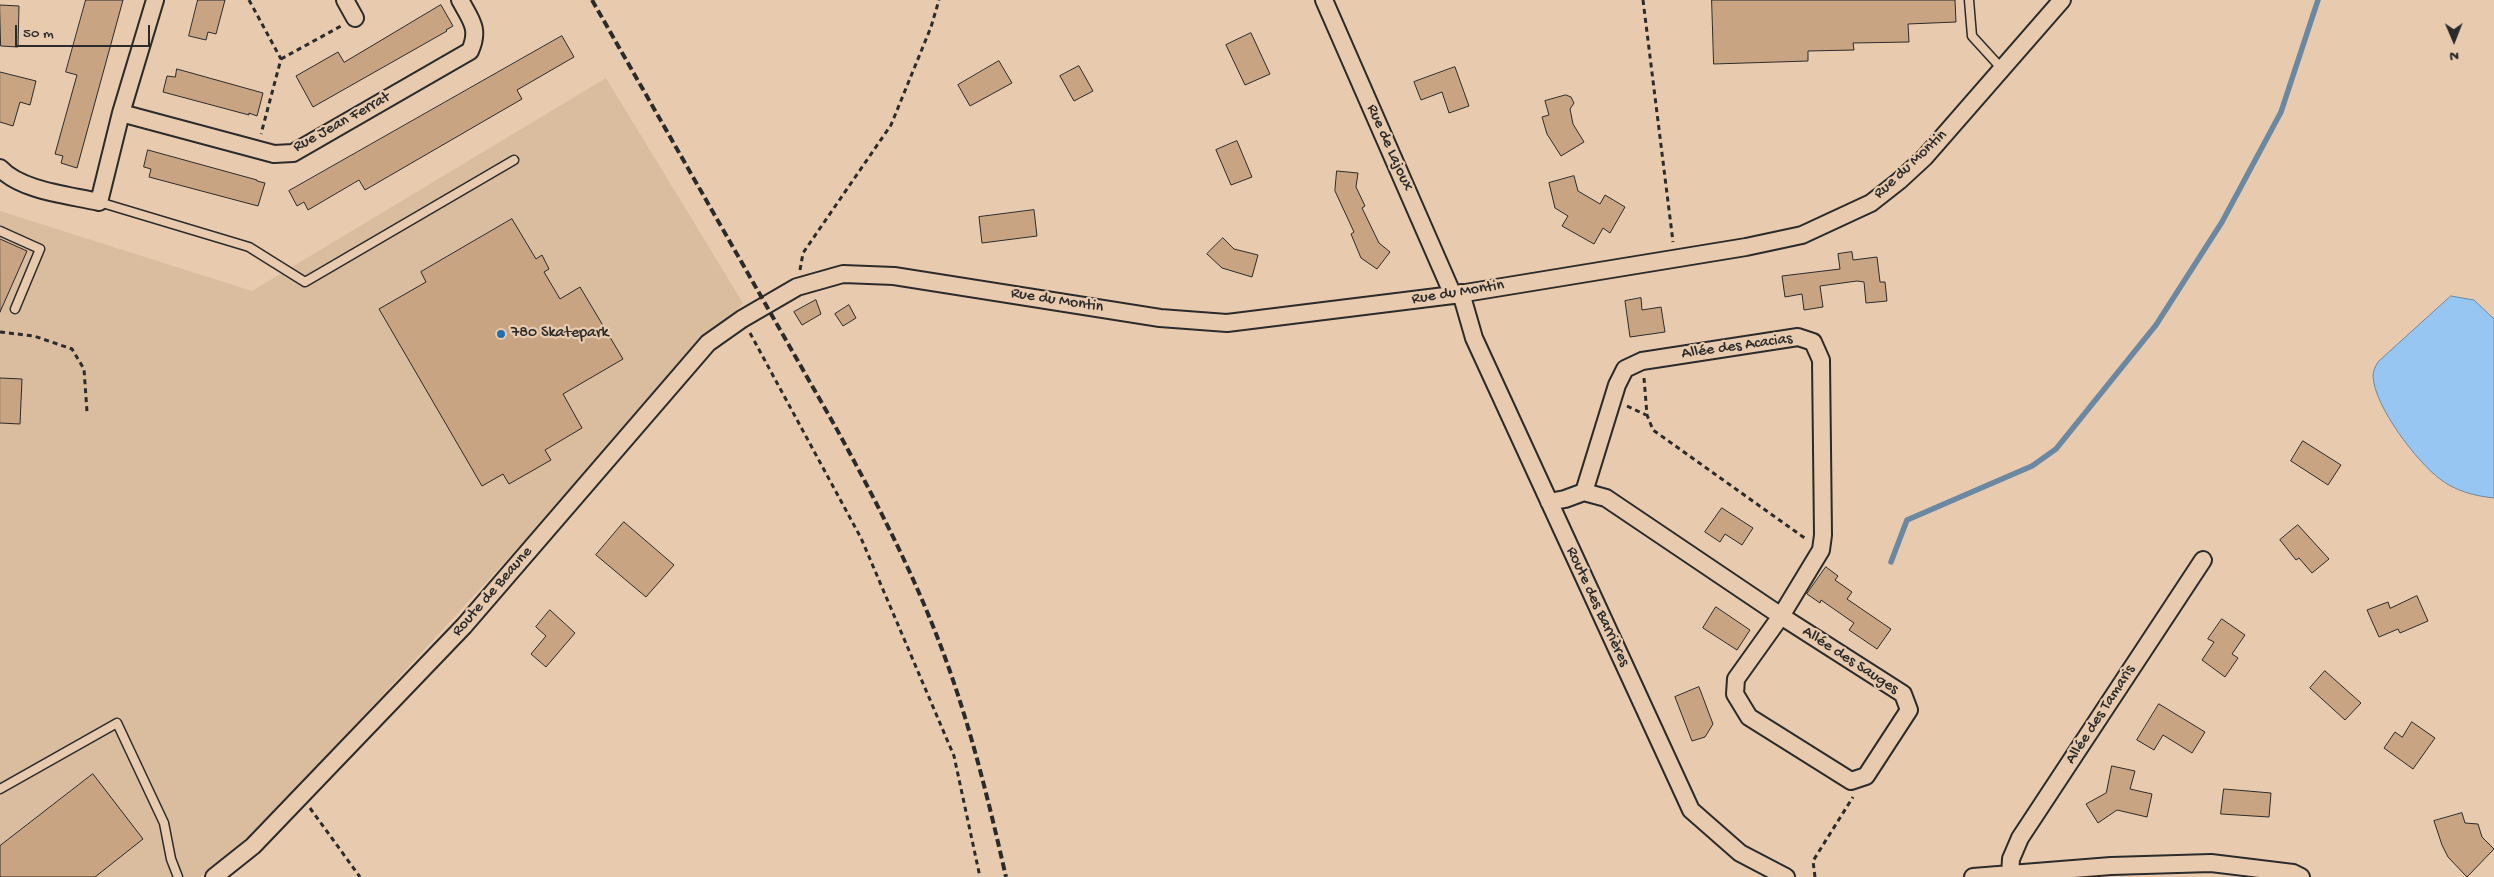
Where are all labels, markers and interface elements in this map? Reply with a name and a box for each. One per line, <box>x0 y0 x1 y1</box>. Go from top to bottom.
scale bar <box>18 15 152 47</box>
north arrow <box>2429 15 2479 65</box>
text: 50 m <box>23 25 54 43</box>
text: N <box>2450 47 2459 64</box>
street label: Rue Jean Ferrat <box>290 88 394 158</box>
street label: Rue de Lajoux <box>1361 102 1417 194</box>
street label: Rue du Montin <box>1870 126 1952 204</box>
street label: Rue du Montin <box>1410 276 1506 310</box>
street label: Rue du Montin <box>1009 284 1105 318</box>
place label: 780 Skatepark <box>511 324 609 344</box>
marker: 780 Skatepark <box>495 328 507 340</box>
street label: Allée des Acacias <box>1680 330 1794 364</box>
street label: Route de Beaune <box>449 543 537 641</box>
street label: Route des Barrières <box>1561 544 1633 670</box>
street label: Allée des Sauges <box>1798 623 1902 699</box>
street label: Allée des Tamaris <box>2062 662 2140 768</box>

